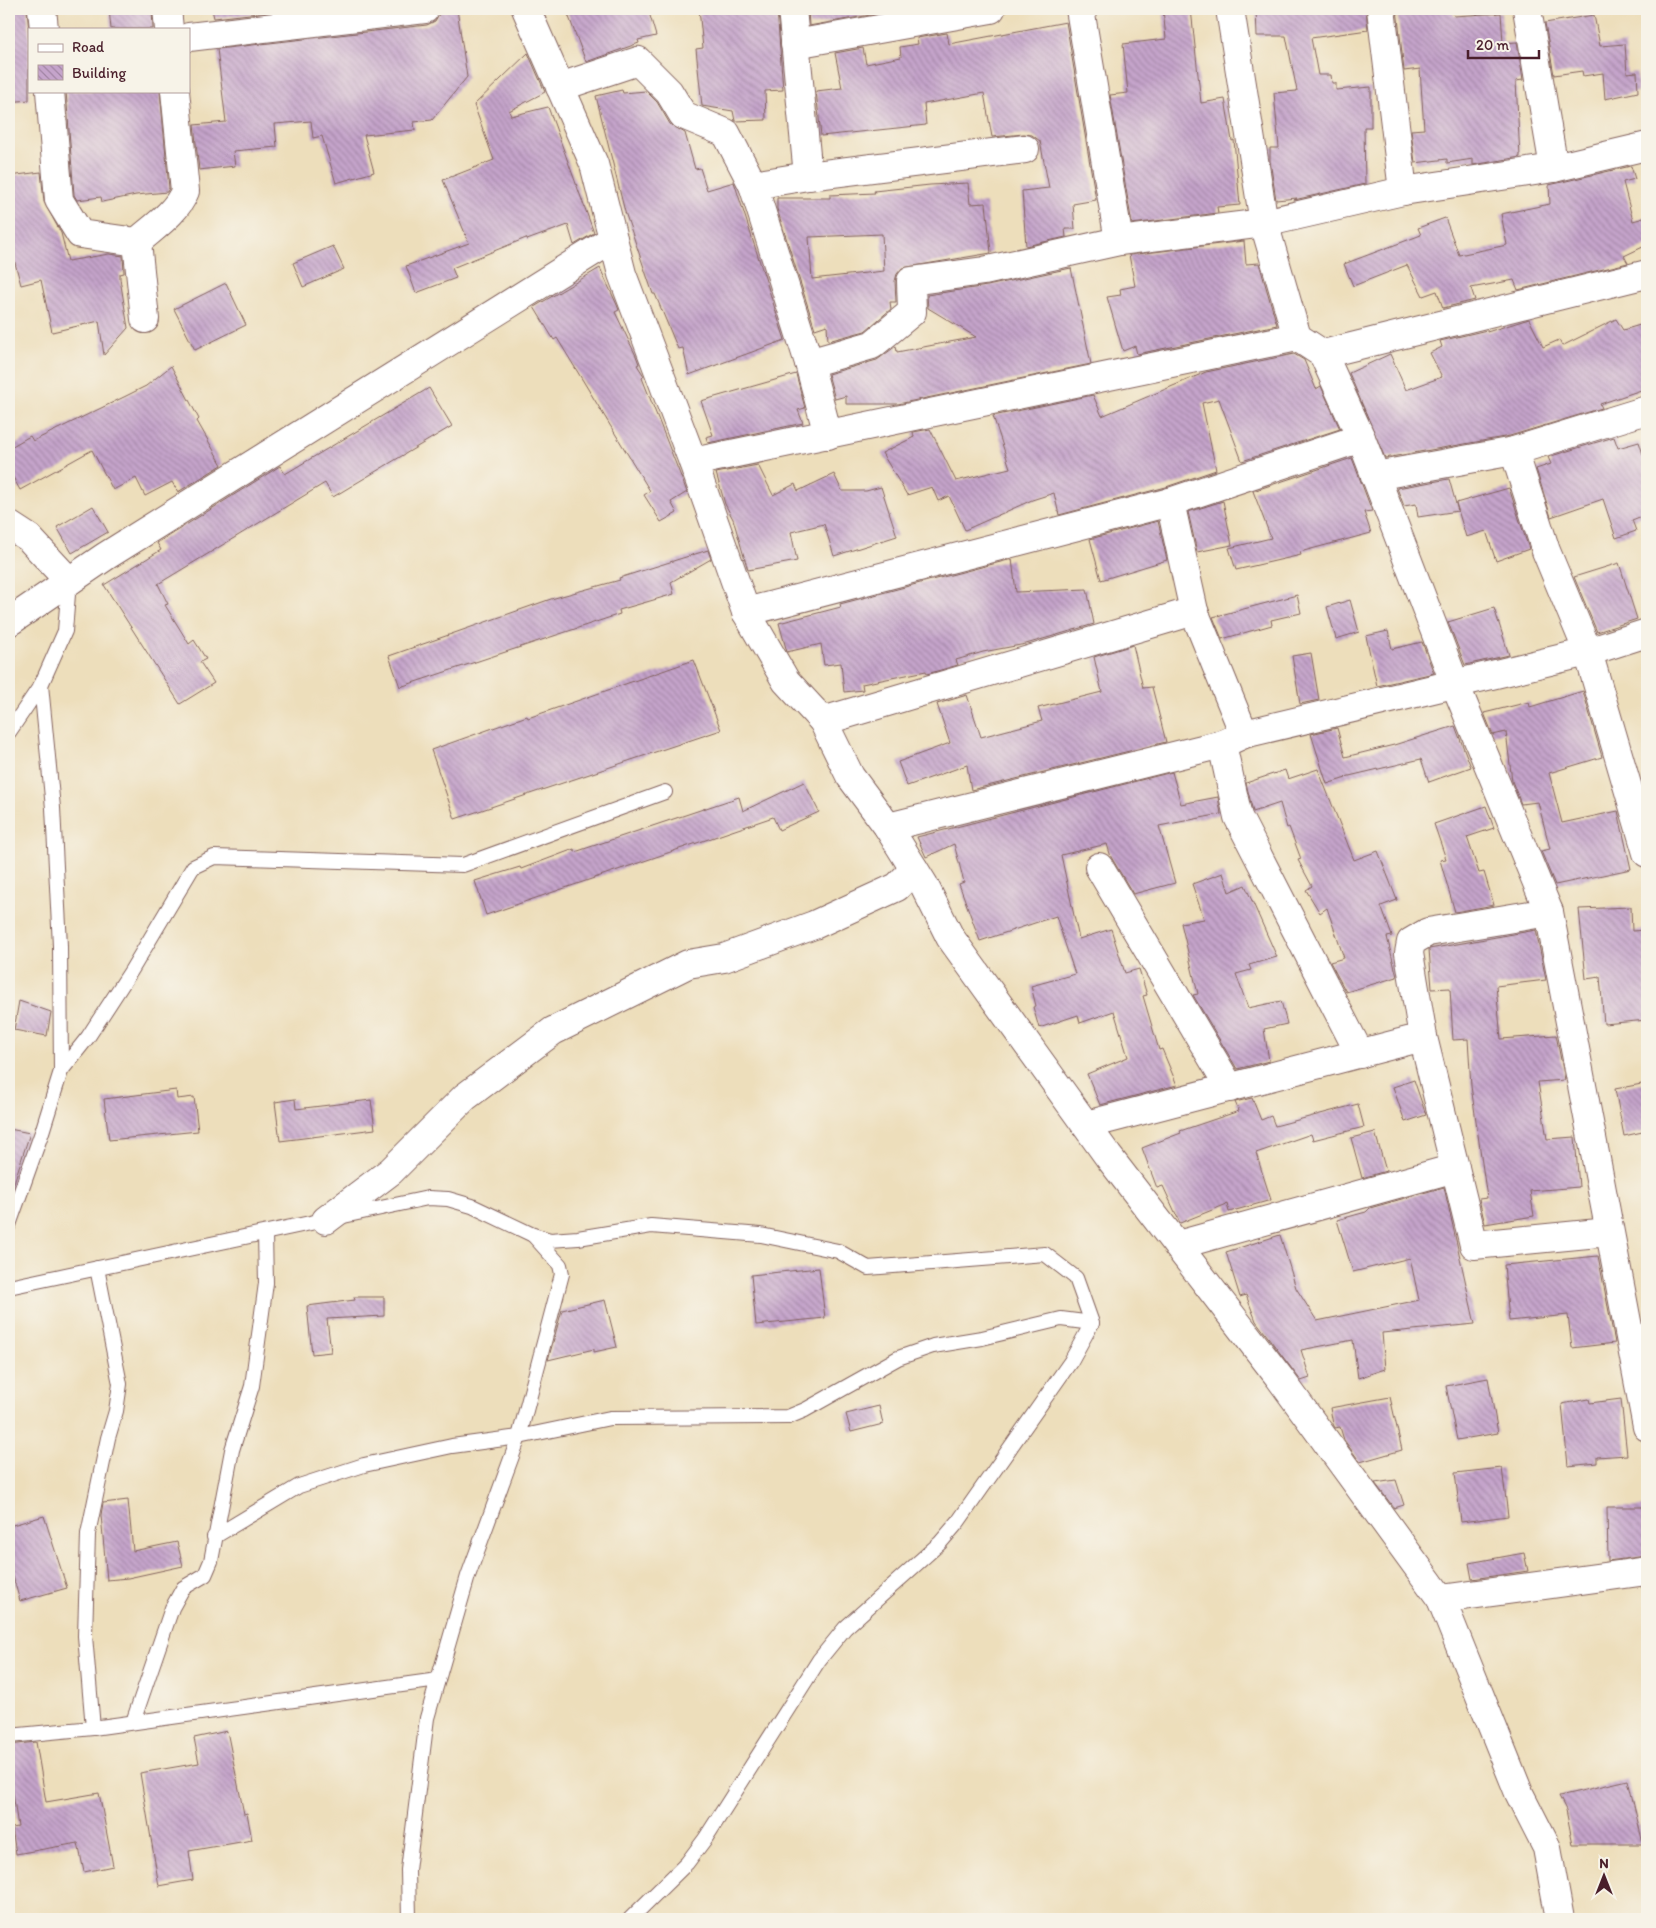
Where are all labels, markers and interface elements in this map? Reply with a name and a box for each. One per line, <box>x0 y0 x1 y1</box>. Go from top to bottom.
legend <box>28 28 190 92</box>
scale bar <box>1468 28 1540 60</box>
text: 20 m <box>1476 36 1510 54</box>
text: Road <box>72 38 105 56</box>
text: Building <box>72 64 126 82</box>
north arrow <box>1578 1850 1628 1900</box>
text: N <box>1599 1855 1609 1872</box>

